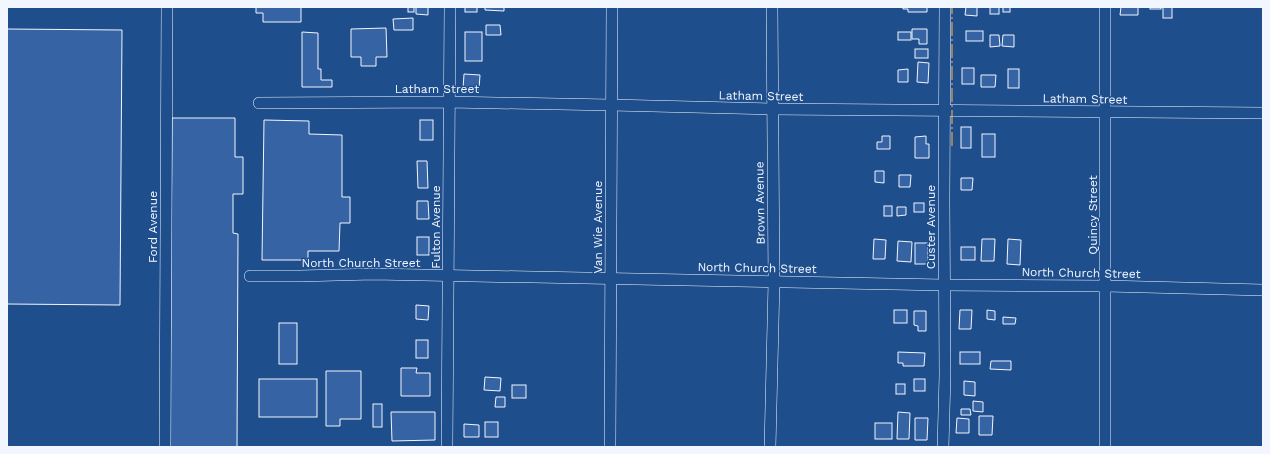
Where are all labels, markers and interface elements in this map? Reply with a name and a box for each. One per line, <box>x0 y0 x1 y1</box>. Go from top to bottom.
street label: Latham Street <box>395 82 479 96</box>
street label: Latham Street <box>719 88 803 104</box>
street label: Latham Street <box>1043 91 1127 107</box>
street label: Brown Avenue <box>752 161 768 245</box>
street label: Quincy Street <box>1086 175 1100 255</box>
street label: Van Wie Avenue <box>591 181 605 273</box>
street label: Fulton Avenue <box>429 185 443 269</box>
street label: Custer Avenue <box>924 185 938 269</box>
street label: Ford Avenue <box>146 191 160 263</box>
street label: North Church Street <box>301 256 421 270</box>
street label: North Church Street <box>697 260 817 276</box>
street label: North Church Street <box>1021 265 1141 281</box>

